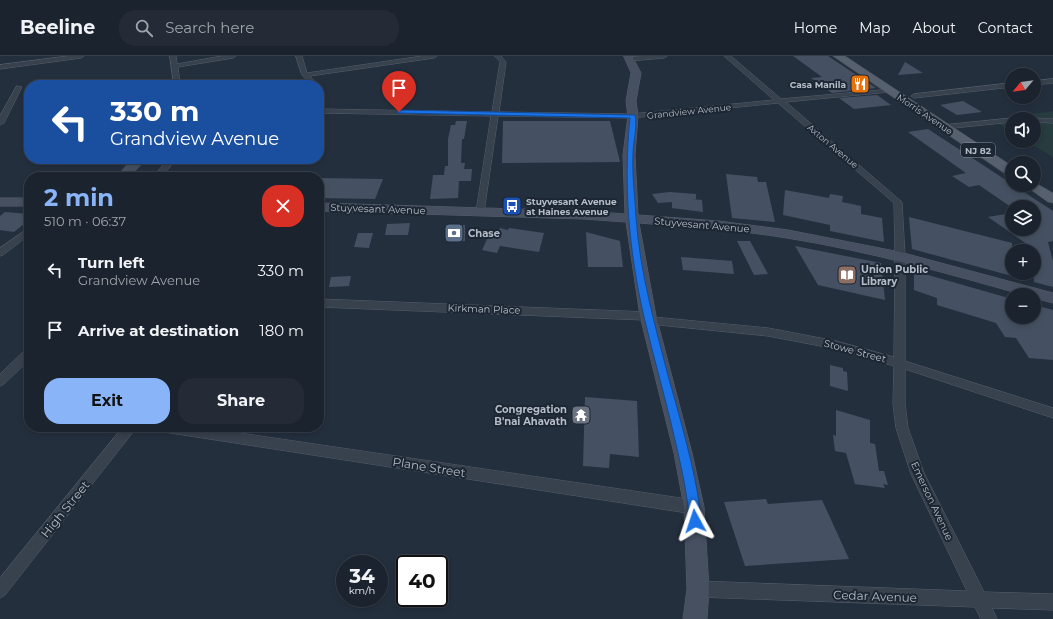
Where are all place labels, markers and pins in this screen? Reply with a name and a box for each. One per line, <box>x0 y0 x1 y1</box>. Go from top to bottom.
pin <box>382 71 416 112</box>
restaurant icon: Casa Manila <box>849 73 871 95</box>
place label: Casa Manila <box>790 79 846 90</box>
bus stop icon: Stuyvesant Avenue at Haines Avenue <box>501 195 523 217</box>
place label: Stuyvesant Avenue at Haines Avenue <box>526 196 617 217</box>
bank icon: Chase <box>443 222 465 244</box>
place label: Chase <box>468 227 500 240</box>
place label: Union Public Library <box>861 263 928 288</box>
library icon: Union Public Library <box>836 264 858 286</box>
place label: Congregation B'nai Ahavath <box>494 403 567 428</box>
temple icon: Congregation B'nai Ahavath <box>570 404 592 426</box>

